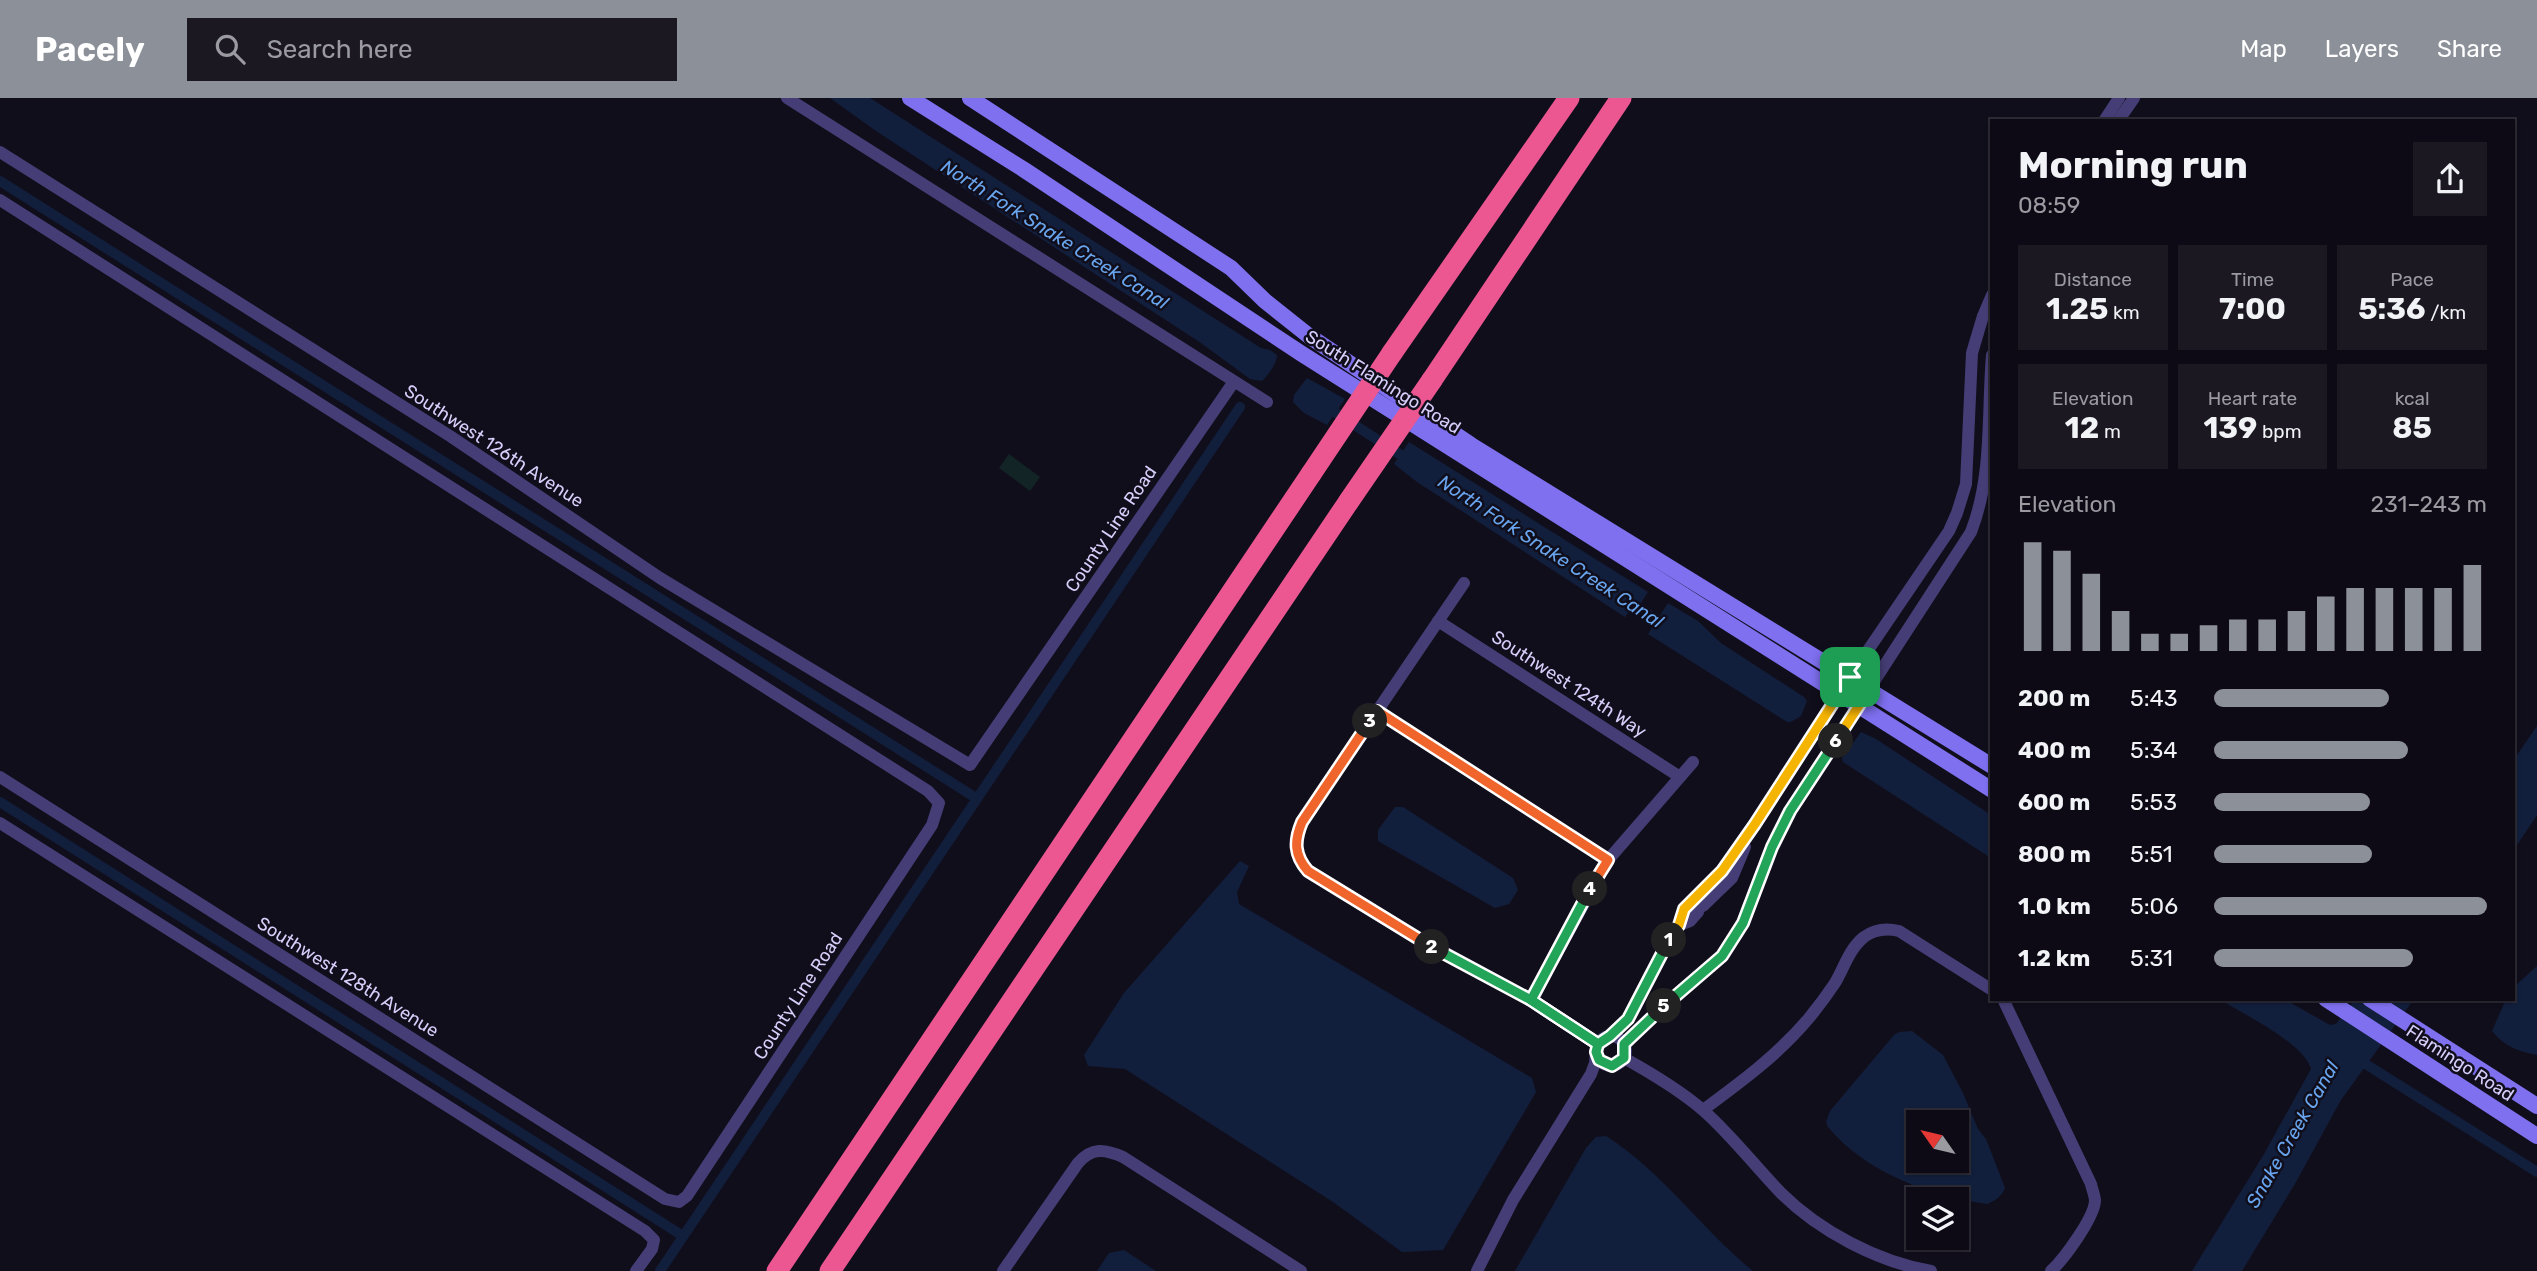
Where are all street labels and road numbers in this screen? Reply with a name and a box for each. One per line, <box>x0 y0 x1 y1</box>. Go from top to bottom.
street label: South Flamingo Road <box>1301 325 1465 439</box>
street label: Southwest 126th Avenue <box>400 380 588 512</box>
street label: County Line Road <box>1061 462 1161 596</box>
street label: Southwest 124th Way <box>1487 626 1651 742</box>
street label: Southwest 128th Avenue <box>253 912 443 1042</box>
street label: County Line Road <box>749 928 847 1064</box>
street label: Flamingo Road <box>2402 1020 2518 1106</box>

